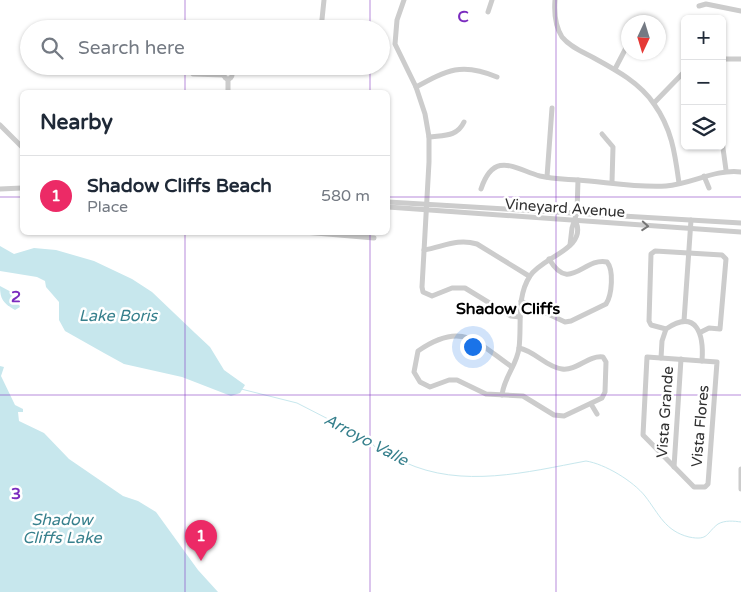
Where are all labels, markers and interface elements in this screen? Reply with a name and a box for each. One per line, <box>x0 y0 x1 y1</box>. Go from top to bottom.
text: C <box>457 7 469 27</box>
north arrow <box>621 15 666 60</box>
map controls <box>681 15 726 150</box>
button: + <box>681 15 726 60</box>
search box <box>20 20 390 75</box>
icon: search <box>38 34 66 62</box>
text: Search here <box>78 37 185 59</box>
button: − <box>681 60 726 105</box>
button: layers <box>681 105 726 150</box>
text: Nearby <box>40 110 113 135</box>
text: Shadow Cliffs Beach <box>87 175 272 197</box>
text: 1 <box>51 186 61 206</box>
text: 580 m <box>321 186 370 206</box>
street label: Vineyard Avenue <box>504 195 626 221</box>
text: Place <box>87 197 128 217</box>
one-way arrow <box>642 221 650 232</box>
text: 2 <box>11 287 21 307</box>
district label: Shadow Cliffs <box>456 299 560 319</box>
water label: Lake Boris <box>79 306 159 326</box>
your location <box>460 334 486 360</box>
street label: Vista Grande <box>653 366 677 458</box>
street label: Vista Flores <box>687 384 713 468</box>
water label: Arroyo Valle <box>321 410 412 471</box>
text: 3 <box>11 484 21 504</box>
water label: Shadow Cliffs Lake <box>22 510 103 548</box>
pin: 1 <box>185 520 217 561</box>

